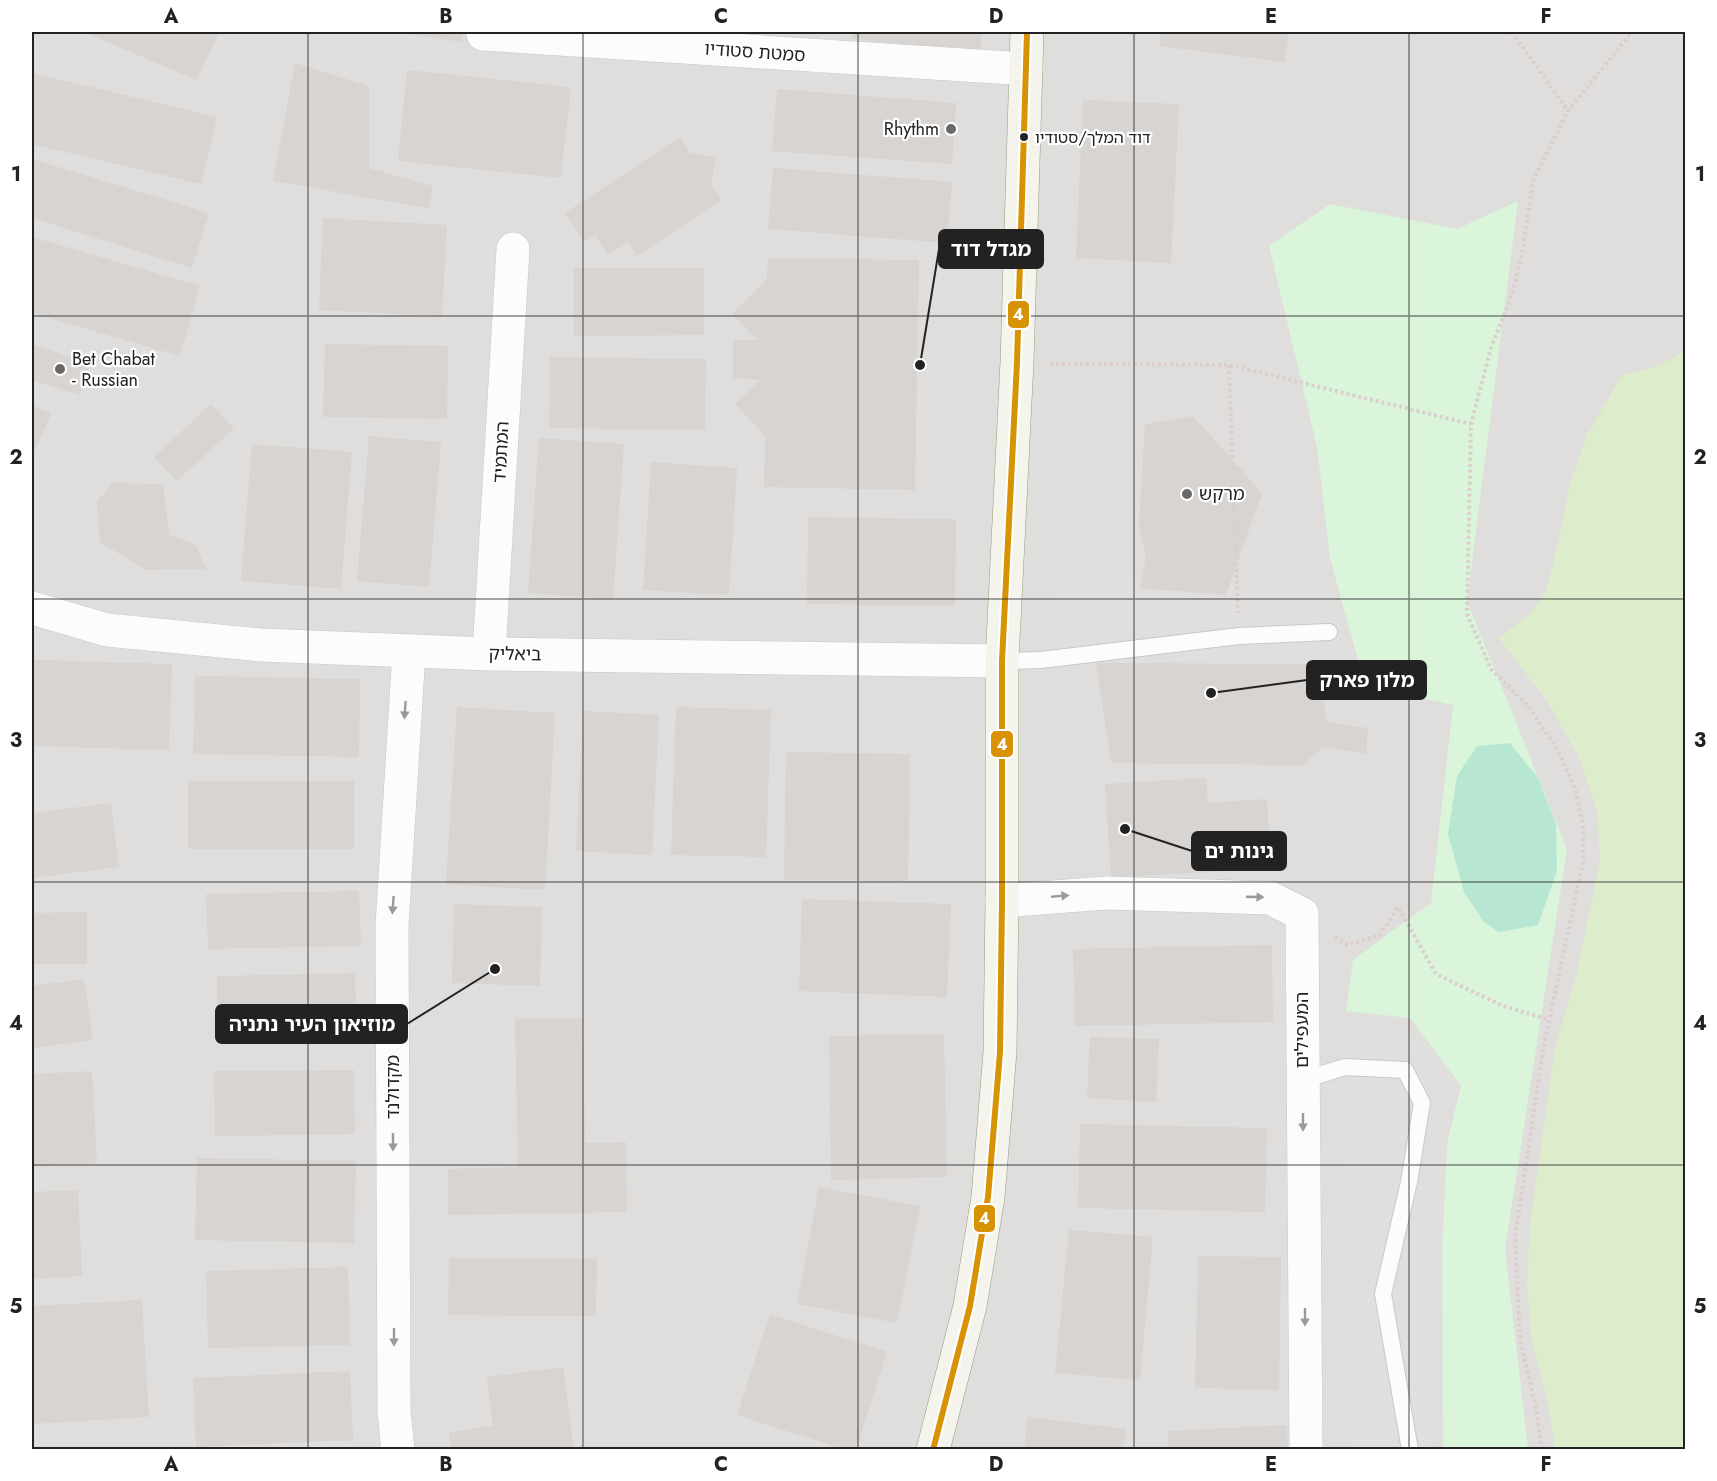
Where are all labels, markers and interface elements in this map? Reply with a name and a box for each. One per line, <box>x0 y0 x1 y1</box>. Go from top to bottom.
text: A <box>163 2 179 31</box>
text: B <box>439 2 453 31</box>
text: C <box>714 2 728 31</box>
text: D <box>989 2 1003 31</box>
text: E <box>1265 2 1277 31</box>
text: F <box>1540 2 1552 31</box>
street label: סמטת סטודיו <box>704 35 806 69</box>
place label: Rhythm <box>884 116 939 142</box>
marker: Rhythm <box>944 122 958 136</box>
place label: דוד המלך/סטודיו <box>1035 126 1151 149</box>
marker: דוד המלך/סטודיו <box>1018 131 1030 143</box>
text: 1 <box>11 160 21 189</box>
text: 1 <box>1695 160 1705 189</box>
callout: מגדל דוד <box>939 230 1043 268</box>
text: מגדל דוד <box>951 235 1031 264</box>
line badge: 4 <box>1007 300 1030 329</box>
text: 4 <box>1012 303 1024 326</box>
place label: Bet Chabat - Russian <box>72 346 155 393</box>
marker: Bet Chabat - Russian <box>53 362 67 376</box>
street label: המתמיד <box>486 420 516 484</box>
text: 2 <box>9 443 23 472</box>
text: 2 <box>1693 443 1707 472</box>
place label: מרקש <box>1199 481 1245 507</box>
marker: מרקש <box>1180 487 1194 501</box>
street label: ביאליק <box>488 641 542 667</box>
callout: מלון פארק <box>1307 661 1426 699</box>
text: מלון פארק <box>1319 666 1415 695</box>
one-way arrow <box>401 701 410 720</box>
text: 3 <box>10 726 22 755</box>
text: 3 <box>1694 726 1706 755</box>
line badge: 4 <box>990 730 1014 758</box>
text: 4 <box>996 733 1008 756</box>
callout: גינות ים <box>1192 832 1286 870</box>
text: גינות ים <box>1204 837 1274 866</box>
one-way arrow <box>1051 892 1070 901</box>
one-way arrow <box>1246 893 1265 902</box>
one-way arrow <box>389 896 398 915</box>
street label: המעפילים <box>1289 992 1315 1068</box>
callout: מוזיאון העיר נתניה <box>216 1005 407 1043</box>
text: 4 <box>9 1009 23 1038</box>
text: 4 <box>1693 1009 1707 1038</box>
text: מוזיאון העיר נתניה <box>229 1010 395 1039</box>
street label: מקדולנד <box>380 1055 406 1119</box>
one-way arrow <box>1298 1112 1308 1131</box>
one-way arrow <box>388 1132 398 1151</box>
line badge: 4 <box>973 1204 996 1233</box>
text: 4 <box>978 1207 990 1230</box>
text: 5 <box>10 1292 23 1321</box>
text: 5 <box>1694 1292 1707 1321</box>
one-way arrow <box>1300 1307 1310 1326</box>
one-way arrow <box>389 1327 399 1346</box>
text: A <box>163 1450 179 1479</box>
text: B <box>439 1450 453 1479</box>
text: C <box>714 1450 728 1479</box>
text: D <box>989 1450 1003 1479</box>
text: E <box>1265 1450 1277 1479</box>
text: F <box>1540 1450 1552 1479</box>

